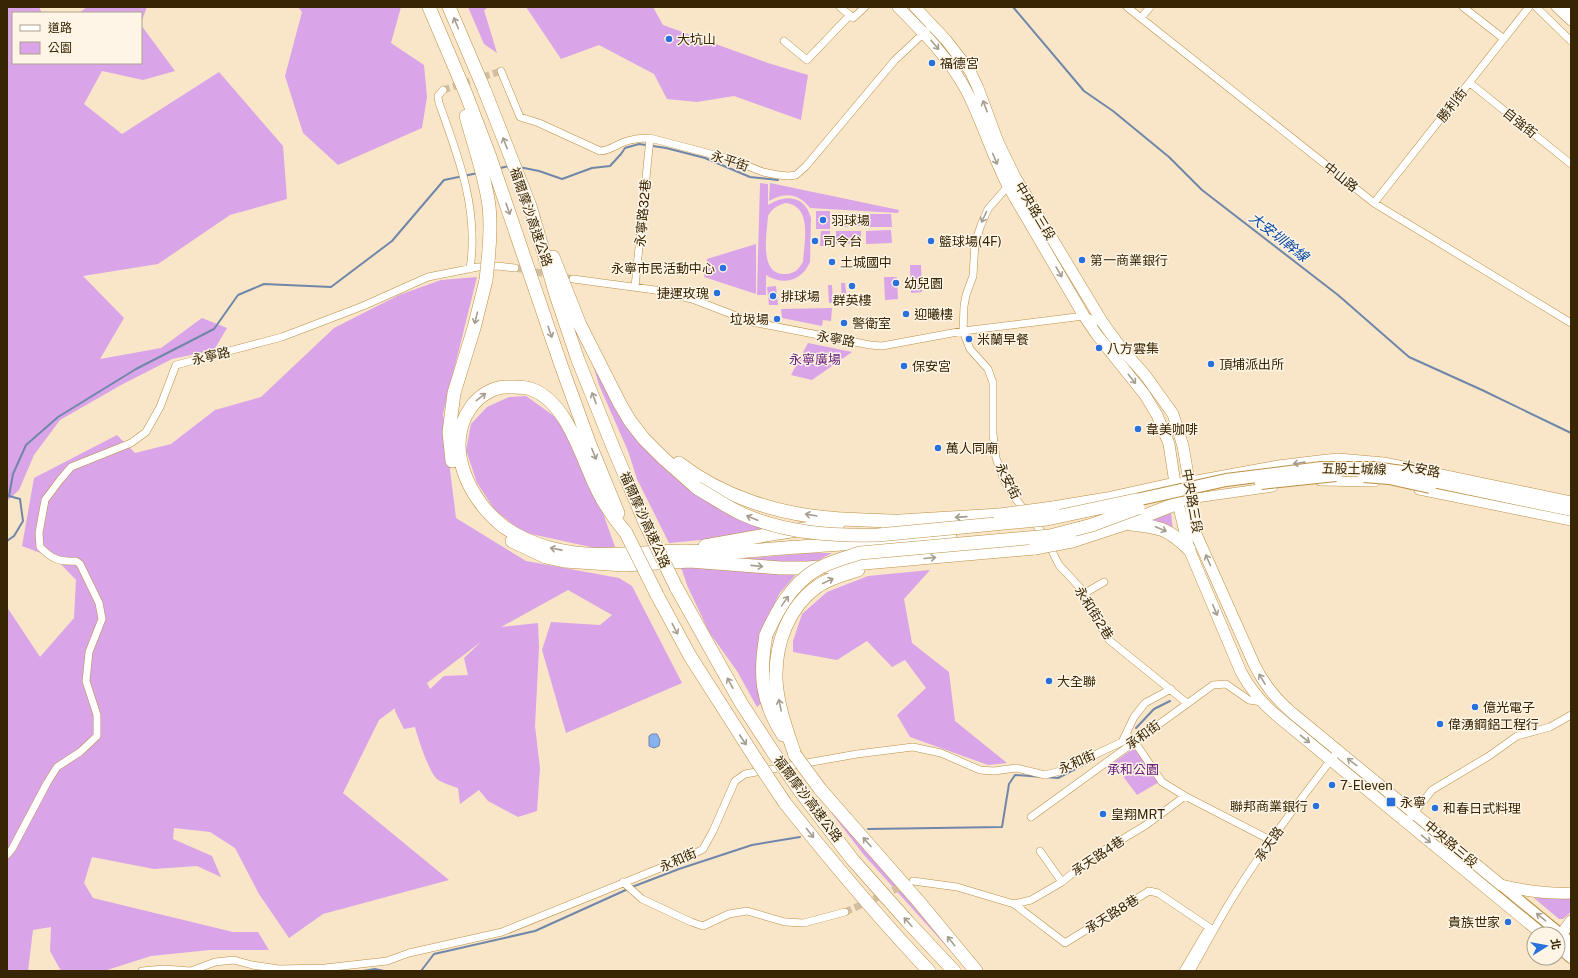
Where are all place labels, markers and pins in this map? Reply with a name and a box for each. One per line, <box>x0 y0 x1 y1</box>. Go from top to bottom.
place label: 大坑山 <box>677 32 716 47</box>
marker: 大坑山 <box>664 34 674 44</box>
place label: 福德宮 <box>940 56 979 71</box>
marker: 福德宮 <box>927 58 937 68</box>
place label: 羽球場 <box>831 213 870 228</box>
marker: 羽球場 <box>818 215 828 225</box>
place label: 司令台 <box>823 234 862 249</box>
place label: 籃球場(4F) <box>939 234 1002 249</box>
marker: 司令台 <box>810 236 820 246</box>
marker: 籃球場(4F) <box>926 236 936 246</box>
place label: 第一商業銀行 <box>1090 253 1168 268</box>
place label: 土城國中 <box>840 255 892 270</box>
marker: 第一商業銀行 <box>1077 255 1087 265</box>
marker: 土城國中 <box>827 257 837 267</box>
place label: 永寧市民活動中心 <box>611 261 715 276</box>
marker: 永寧市民活動中心 <box>718 263 728 273</box>
place label: 幼兒園 <box>904 276 943 291</box>
marker: 幼兒園 <box>891 278 901 288</box>
marker: 群英樓 <box>847 281 857 291</box>
place label: 捷運玫瑰 <box>657 286 709 301</box>
marker: 捷運玫瑰 <box>712 288 722 298</box>
place label: 排球場 <box>781 289 820 304</box>
marker: 排球場 <box>768 291 778 301</box>
place label: 群英樓 <box>832 293 872 308</box>
place label: 迎曦樓 <box>914 307 953 322</box>
marker: 迎曦樓 <box>901 309 911 319</box>
place label: 垃圾場 <box>730 312 769 327</box>
marker: 垃圾場 <box>772 314 782 324</box>
place label: 警衛室 <box>852 316 891 331</box>
marker: 警衛室 <box>839 318 849 328</box>
place label: 米蘭早餐 <box>977 332 1029 347</box>
marker: 米蘭早餐 <box>964 334 974 344</box>
place label: 八方雲集 <box>1107 341 1159 356</box>
marker: 八方雲集 <box>1094 343 1104 353</box>
place label: 頂埔派出所 <box>1219 357 1284 372</box>
place label: 保安宮 <box>912 359 951 374</box>
marker: 頂埔派出所 <box>1206 359 1216 369</box>
marker: 保安宮 <box>899 361 909 371</box>
place label: 韋美咖啡 <box>1146 422 1198 437</box>
marker: 韋美咖啡 <box>1133 424 1143 434</box>
place label: 萬人同廟 <box>946 441 998 456</box>
marker: 萬人同廟 <box>933 443 943 453</box>
place label: 大全聯 <box>1057 674 1096 689</box>
marker: 大全聯 <box>1044 676 1054 686</box>
place label: 億光電子 <box>1483 700 1535 715</box>
marker: 億光電子 <box>1470 702 1480 712</box>
place label: 偉湧鋼鋁工程行 <box>1448 717 1539 732</box>
marker: 偉湧鋼鋁工程行 <box>1435 719 1445 729</box>
place label: 7-Eleven <box>1340 778 1393 793</box>
marker: 7-Eleven <box>1327 780 1337 790</box>
place label: 永寧 <box>1400 795 1426 810</box>
marker: 永寧 <box>1385 796 1397 808</box>
place label: 聯邦商業銀行 <box>1230 799 1308 814</box>
marker: 聯邦商業銀行 <box>1311 801 1321 811</box>
place label: 和春日式料理 <box>1443 801 1521 816</box>
marker: 和春日式料理 <box>1430 803 1440 813</box>
place label: 皇翔MRT <box>1111 807 1165 822</box>
marker: 皇翔MRT <box>1098 809 1108 819</box>
place label: 貴族世家 <box>1448 915 1500 930</box>
marker: 貴族世家 <box>1503 917 1513 927</box>

